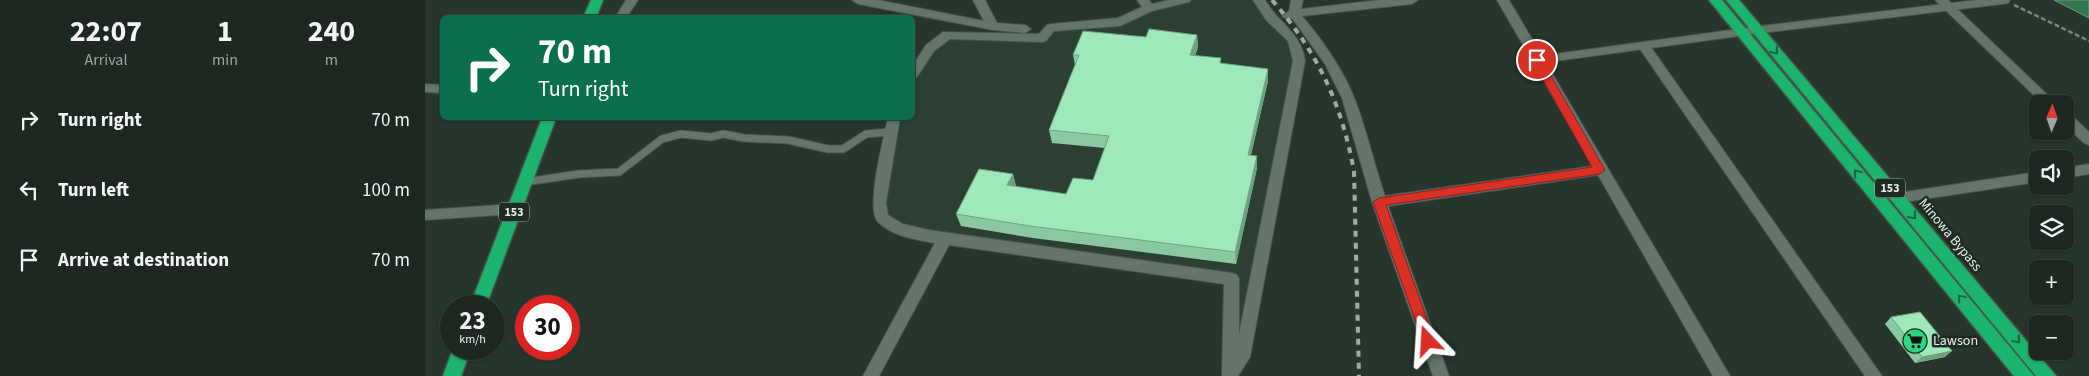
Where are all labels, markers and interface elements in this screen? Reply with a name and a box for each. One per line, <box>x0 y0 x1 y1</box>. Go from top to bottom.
text: 22:07 <box>70 10 142 53</box>
text: 1 <box>217 10 233 53</box>
text: 240 <box>308 10 355 53</box>
text: 70 m <box>538 27 612 77</box>
icon: right <box>455 35 520 100</box>
pin <box>1516 39 1558 81</box>
one-way arrow <box>1769 45 1778 54</box>
icon: arrive <box>1523 46 1551 74</box>
text: Arrival <box>84 49 127 71</box>
text: min <box>212 49 238 71</box>
text: m <box>325 49 338 71</box>
text: Turn right <box>538 73 628 105</box>
north arrow <box>2029 95 2074 140</box>
map controls <box>2029 95 2074 360</box>
icon: right <box>15 106 43 134</box>
text: Turn right <box>58 107 142 134</box>
text: 70 m <box>372 107 410 134</box>
button: sound <box>2029 150 2074 195</box>
one-way arrow <box>1855 170 1863 179</box>
icon: left <box>15 176 43 204</box>
text: Turn left <box>58 177 129 204</box>
text: 100 m <box>362 177 410 204</box>
road number: 153 <box>1875 178 1905 198</box>
street label: Minowa Bypass <box>1914 194 1987 276</box>
road number: 153 <box>499 202 529 222</box>
button: layers <box>2029 205 2074 250</box>
one-way arrow <box>1907 210 1915 219</box>
icon: arrive <box>15 246 43 274</box>
text: Arrive at destination <box>58 247 229 274</box>
text: 70 m <box>372 247 410 274</box>
button: + <box>2029 260 2074 305</box>
speed limit sign: 30 <box>515 295 580 360</box>
one-way arrow <box>1958 295 1966 304</box>
text: 23 <box>459 303 486 339</box>
position arrow <box>1401 314 1453 366</box>
button: − <box>2029 315 2074 360</box>
supermarket icon: Lawson <box>1902 328 1928 354</box>
text: km/h <box>459 331 486 348</box>
place label: Lawson <box>1933 331 1978 351</box>
one-way arrow <box>2012 335 2021 344</box>

